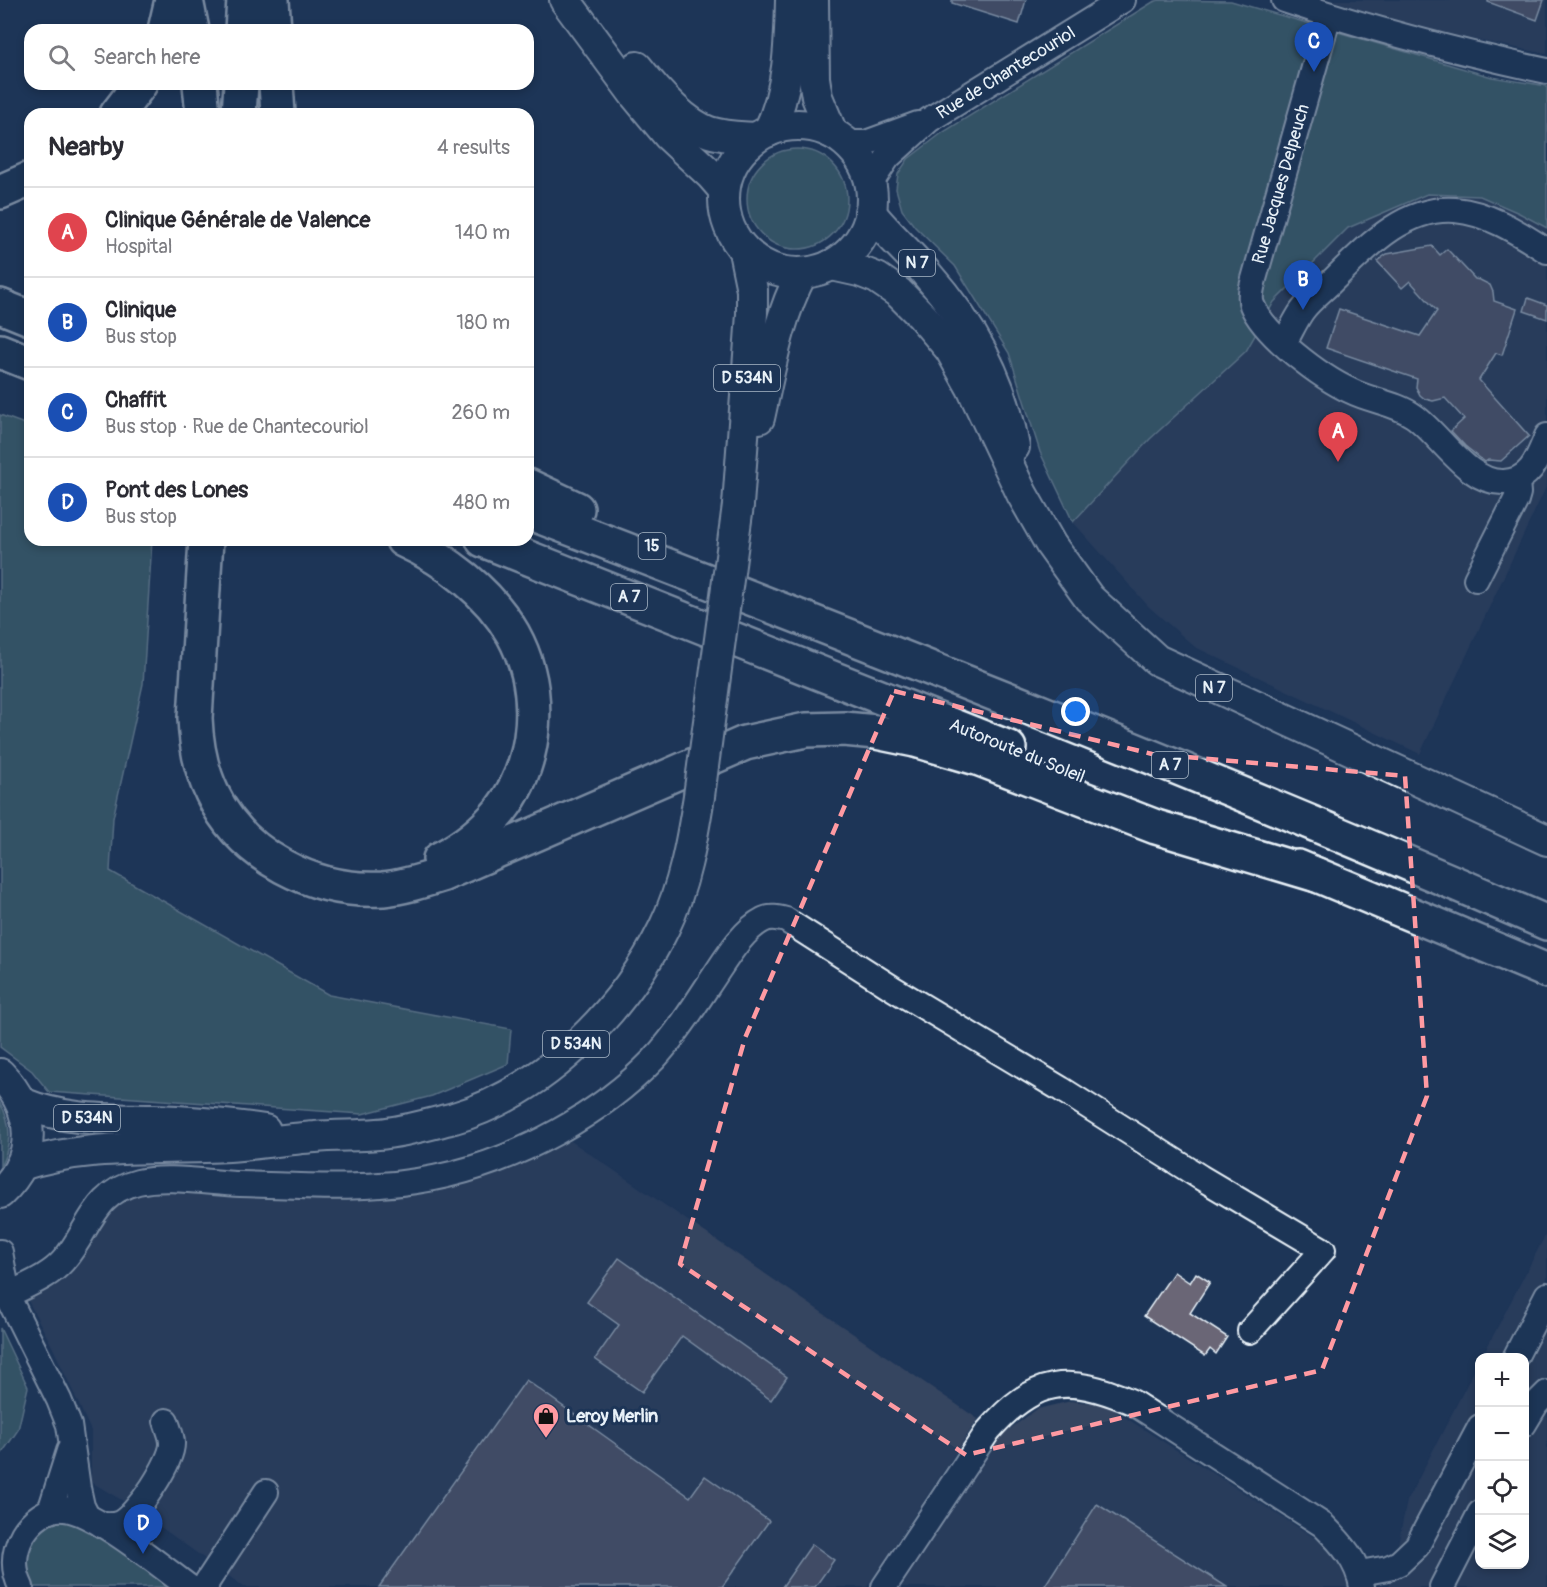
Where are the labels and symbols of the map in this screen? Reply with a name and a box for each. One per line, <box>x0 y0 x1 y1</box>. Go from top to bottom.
street label: Rue de Chantecouriol <box>932 21 1080 124</box>
pin: C <box>1294 22 1334 72</box>
street label: Rue Jacques Delpeuch <box>1247 101 1315 267</box>
road number: N 7 <box>899 250 935 276</box>
pin: B <box>1284 260 1322 310</box>
road number: D 534N <box>714 365 780 391</box>
pin: A <box>1318 412 1358 462</box>
road number: 15 <box>638 533 666 559</box>
road number: A 7 <box>611 584 647 610</box>
road number: N 7 <box>1196 675 1232 701</box>
your location <box>1061 697 1090 726</box>
street label: Autoroute du Soleil <box>946 713 1088 789</box>
road number: A 7 <box>1152 752 1188 778</box>
road number: D 534N <box>543 1031 609 1057</box>
road number: D 534N <box>54 1105 120 1131</box>
shop icon: Leroy Merlin <box>531 1401 561 1439</box>
place label: Leroy Merlin <box>566 1405 658 1428</box>
pin: D <box>124 1504 162 1554</box>

